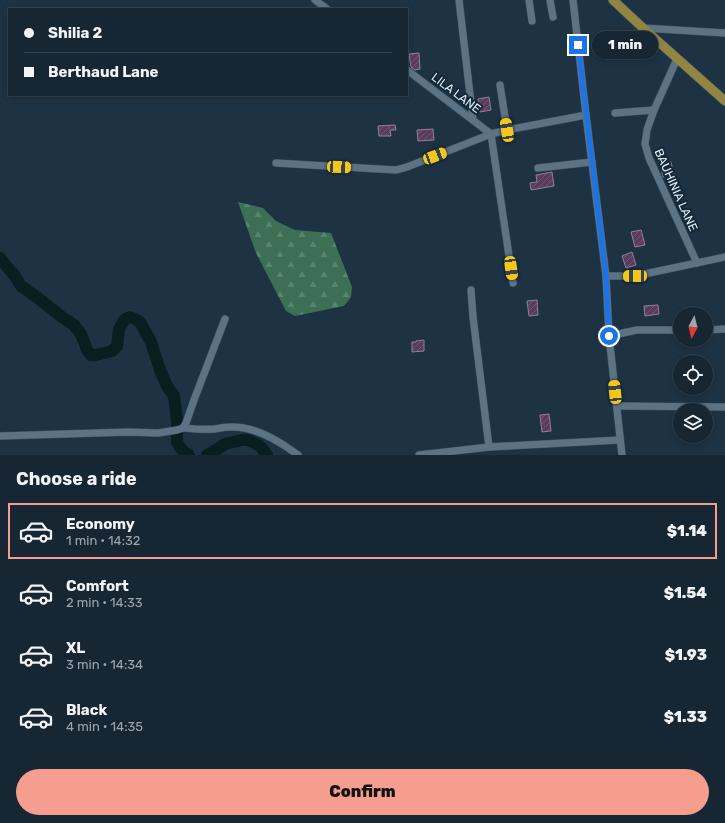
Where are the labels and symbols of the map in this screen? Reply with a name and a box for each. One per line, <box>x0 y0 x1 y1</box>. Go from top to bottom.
callout: 1 min <box>592 31 658 59</box>
route end <box>569 36 587 54</box>
street label: LILA LANE <box>429 70 483 116</box>
car <box>499 117 515 143</box>
car <box>422 146 448 166</box>
street label: BAUHINIA LANE <box>652 147 700 233</box>
car <box>327 160 351 174</box>
car <box>503 255 519 281</box>
car <box>623 270 647 282</box>
north arrow <box>673 307 713 347</box>
route start <box>600 327 618 345</box>
car <box>608 379 622 405</box>

